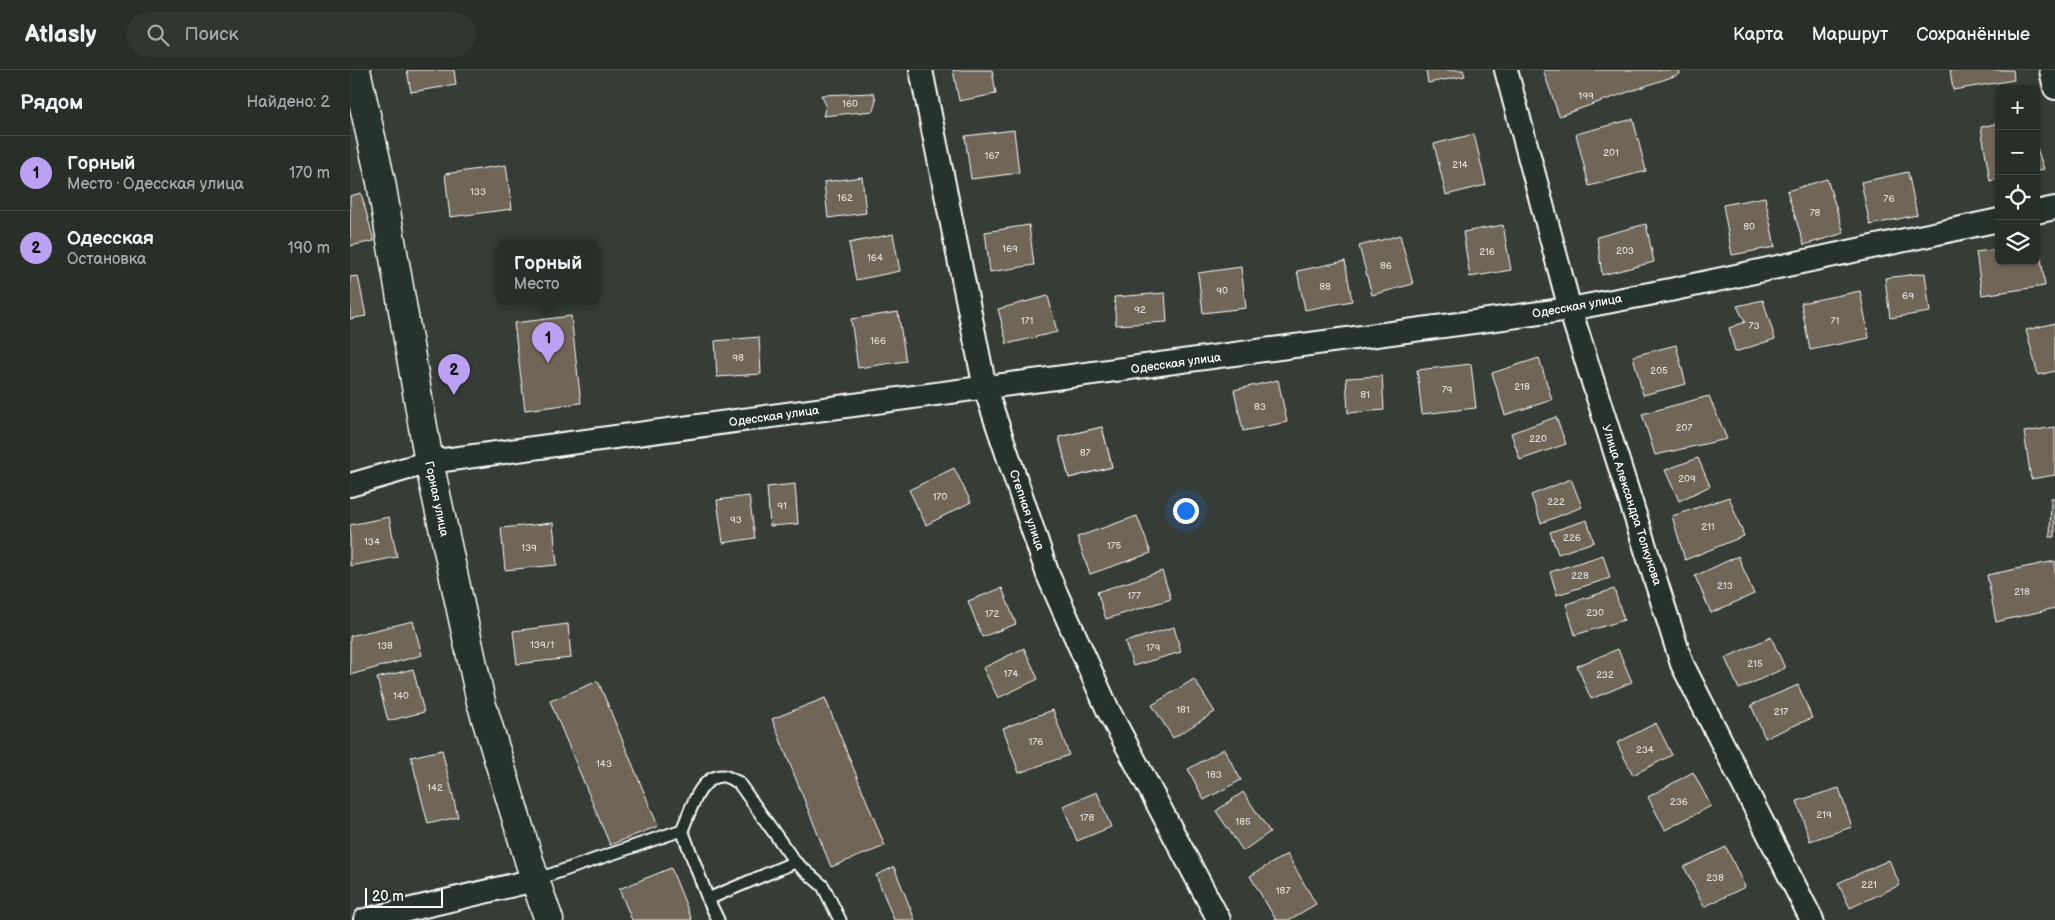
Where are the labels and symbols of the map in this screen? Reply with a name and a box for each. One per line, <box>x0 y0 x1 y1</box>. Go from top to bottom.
house number: 199 <box>1578 90 1594 102</box>
house number: 160 <box>842 98 858 110</box>
house number: 201 <box>1603 147 1619 159</box>
house number: 167 <box>985 150 1000 162</box>
house number: 214 <box>1452 159 1468 171</box>
house number: 133 <box>470 186 486 198</box>
house number: 162 <box>837 192 853 204</box>
house number: 76 <box>1883 193 1895 205</box>
house number: 78 <box>1810 207 1821 219</box>
house number: 80 <box>1743 221 1755 233</box>
house number: 169 <box>1002 243 1018 255</box>
house number: 203 <box>1616 245 1634 257</box>
house number: 216 <box>1479 246 1495 258</box>
house number: 164 <box>867 252 883 264</box>
house number: 86 <box>1380 260 1392 272</box>
house number: 88 <box>1319 281 1331 293</box>
house number: 90 <box>1216 285 1228 297</box>
house number: 69 <box>1902 290 1914 302</box>
street label: Одесская улица <box>1531 291 1623 322</box>
house number: 92 <box>1134 304 1146 316</box>
house number: 171 <box>1021 315 1033 327</box>
house number: 71 <box>1831 315 1840 327</box>
house number: 73 <box>1748 320 1760 332</box>
pin: 1 <box>532 322 564 363</box>
house number: 166 <box>870 335 886 347</box>
street label: Одесская улица <box>1130 350 1222 377</box>
house number: 98 <box>732 352 744 364</box>
pin: 2 <box>438 354 470 395</box>
house number: 205 <box>1650 365 1668 377</box>
house number: 218 <box>1514 381 1530 393</box>
house number: 79 <box>1442 384 1453 396</box>
house number: 81 <box>1360 389 1370 401</box>
house number: 83 <box>1254 401 1266 413</box>
street label: Одесская улица <box>728 403 820 430</box>
house number: 207 <box>1676 422 1692 434</box>
street label: Улица Александра Толкунова <box>1598 423 1665 587</box>
house number: 220 <box>1529 433 1547 445</box>
house number: 87 <box>1080 447 1090 459</box>
street label: Горная улица <box>421 460 452 538</box>
street label: Степная улица <box>1006 468 1047 552</box>
house number: 209 <box>1678 473 1696 485</box>
house number: 170 <box>933 491 947 503</box>
house number: 222 <box>1547 496 1565 508</box>
your location <box>1173 498 1199 524</box>
house number: 91 <box>777 500 787 512</box>
house number: 93 <box>730 514 742 526</box>
house number: 211 <box>1701 521 1715 533</box>
house number: 226 <box>1563 532 1581 544</box>
house number: 134 <box>364 536 380 548</box>
house number: 175 <box>1107 540 1122 552</box>
house number: 139 <box>521 542 537 554</box>
house number: 228 <box>1571 570 1589 582</box>
house number: 213 <box>1717 580 1733 592</box>
house number: 218 <box>2014 586 2030 598</box>
house number: 177 <box>1127 590 1141 602</box>
house number: 230 <box>1586 607 1604 619</box>
house number: 172 <box>985 608 999 620</box>
house number: 139/1 <box>530 639 554 651</box>
house number: 138 <box>377 640 393 652</box>
house number: 179 <box>1146 642 1160 654</box>
house number: 215 <box>1747 658 1763 670</box>
house number: 174 <box>1004 668 1018 680</box>
house number: 232 <box>1596 669 1614 681</box>
house number: 140 <box>393 690 409 702</box>
house number: 181 <box>1176 704 1190 716</box>
house number: 217 <box>1774 706 1788 718</box>
house number: 176 <box>1029 736 1043 748</box>
house number: 234 <box>1636 744 1654 756</box>
house number: 143 <box>596 758 612 770</box>
house number: 183 <box>1206 769 1222 781</box>
house number: 142 <box>427 782 443 794</box>
house number: 236 <box>1670 796 1688 808</box>
house number: 219 <box>1816 809 1832 821</box>
house number: 178 <box>1080 812 1094 824</box>
house number: 185 <box>1235 816 1251 828</box>
house number: 238 <box>1706 872 1724 884</box>
house number: 221 <box>1861 879 1877 891</box>
scale bar <box>365 885 442 908</box>
house number: 187 <box>1276 885 1290 897</box>

